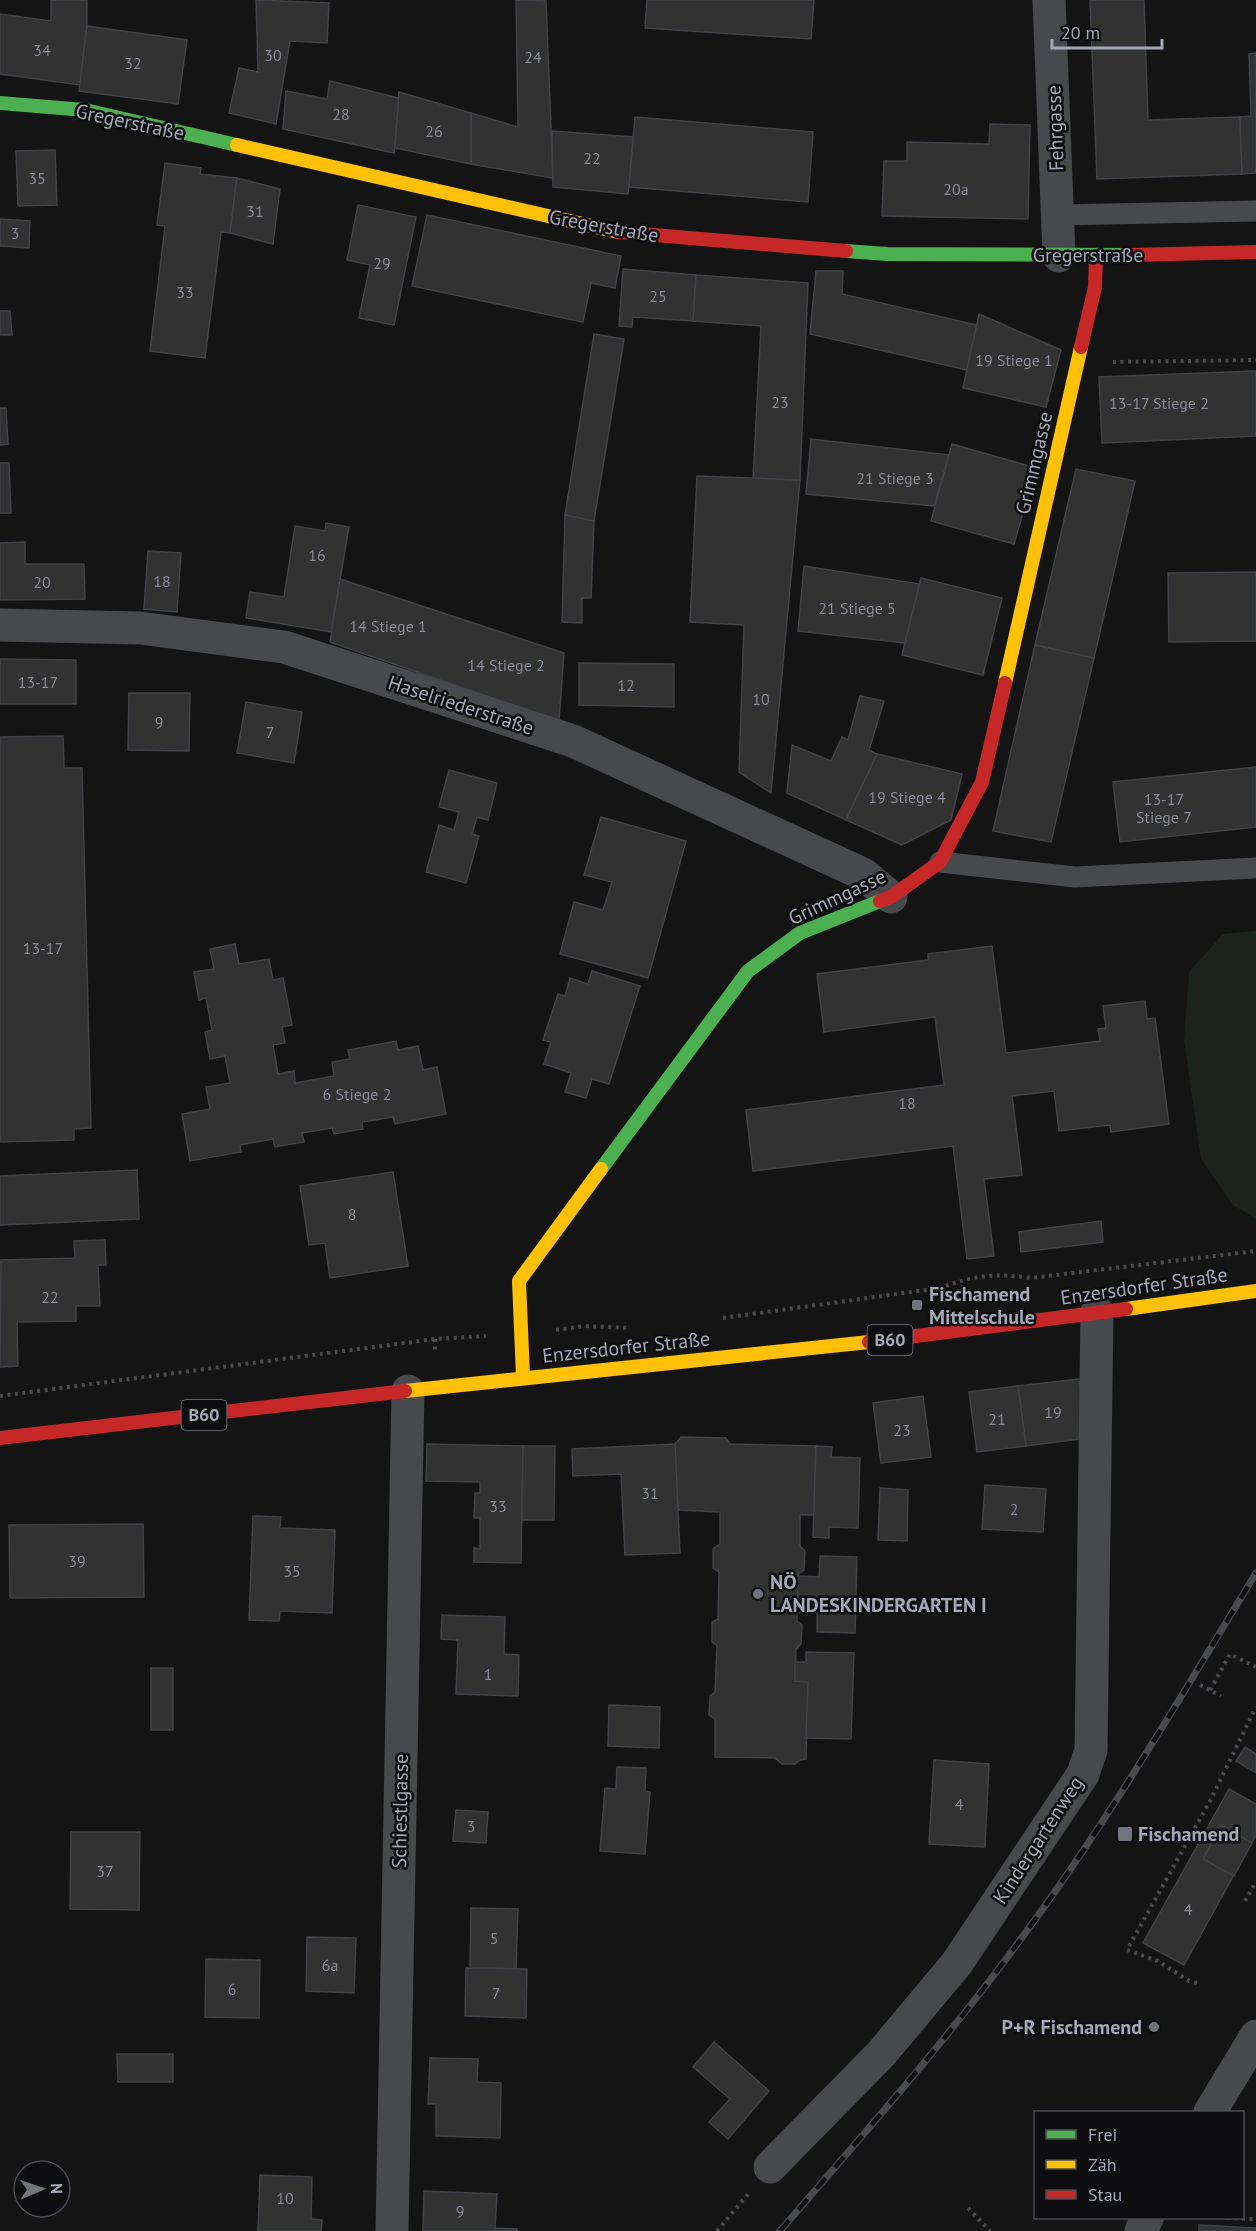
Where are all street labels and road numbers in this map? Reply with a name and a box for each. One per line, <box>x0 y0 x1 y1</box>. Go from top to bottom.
street label: Fehrgasse <box>1041 85 1069 171</box>
street label: Gregerstraße <box>73 98 187 146</box>
street label: Gregerstraße <box>547 204 661 248</box>
street label: Gregerstraße <box>1033 242 1143 268</box>
street label: Grimmgasse <box>1010 409 1058 517</box>
street label: Haselriederstraße <box>385 669 537 741</box>
street label: Grimmgasse <box>784 863 890 931</box>
street label: Enzersdorfer Straße <box>1059 1261 1229 1311</box>
street label: Enzersdorfer Straße <box>541 1325 711 1369</box>
road number: B60 <box>868 1325 912 1355</box>
road number: B60 <box>182 1400 226 1430</box>
street label: Schiestlgasse <box>386 1753 414 1869</box>
street label: Kindergartenweg <box>987 1771 1089 1909</box>

